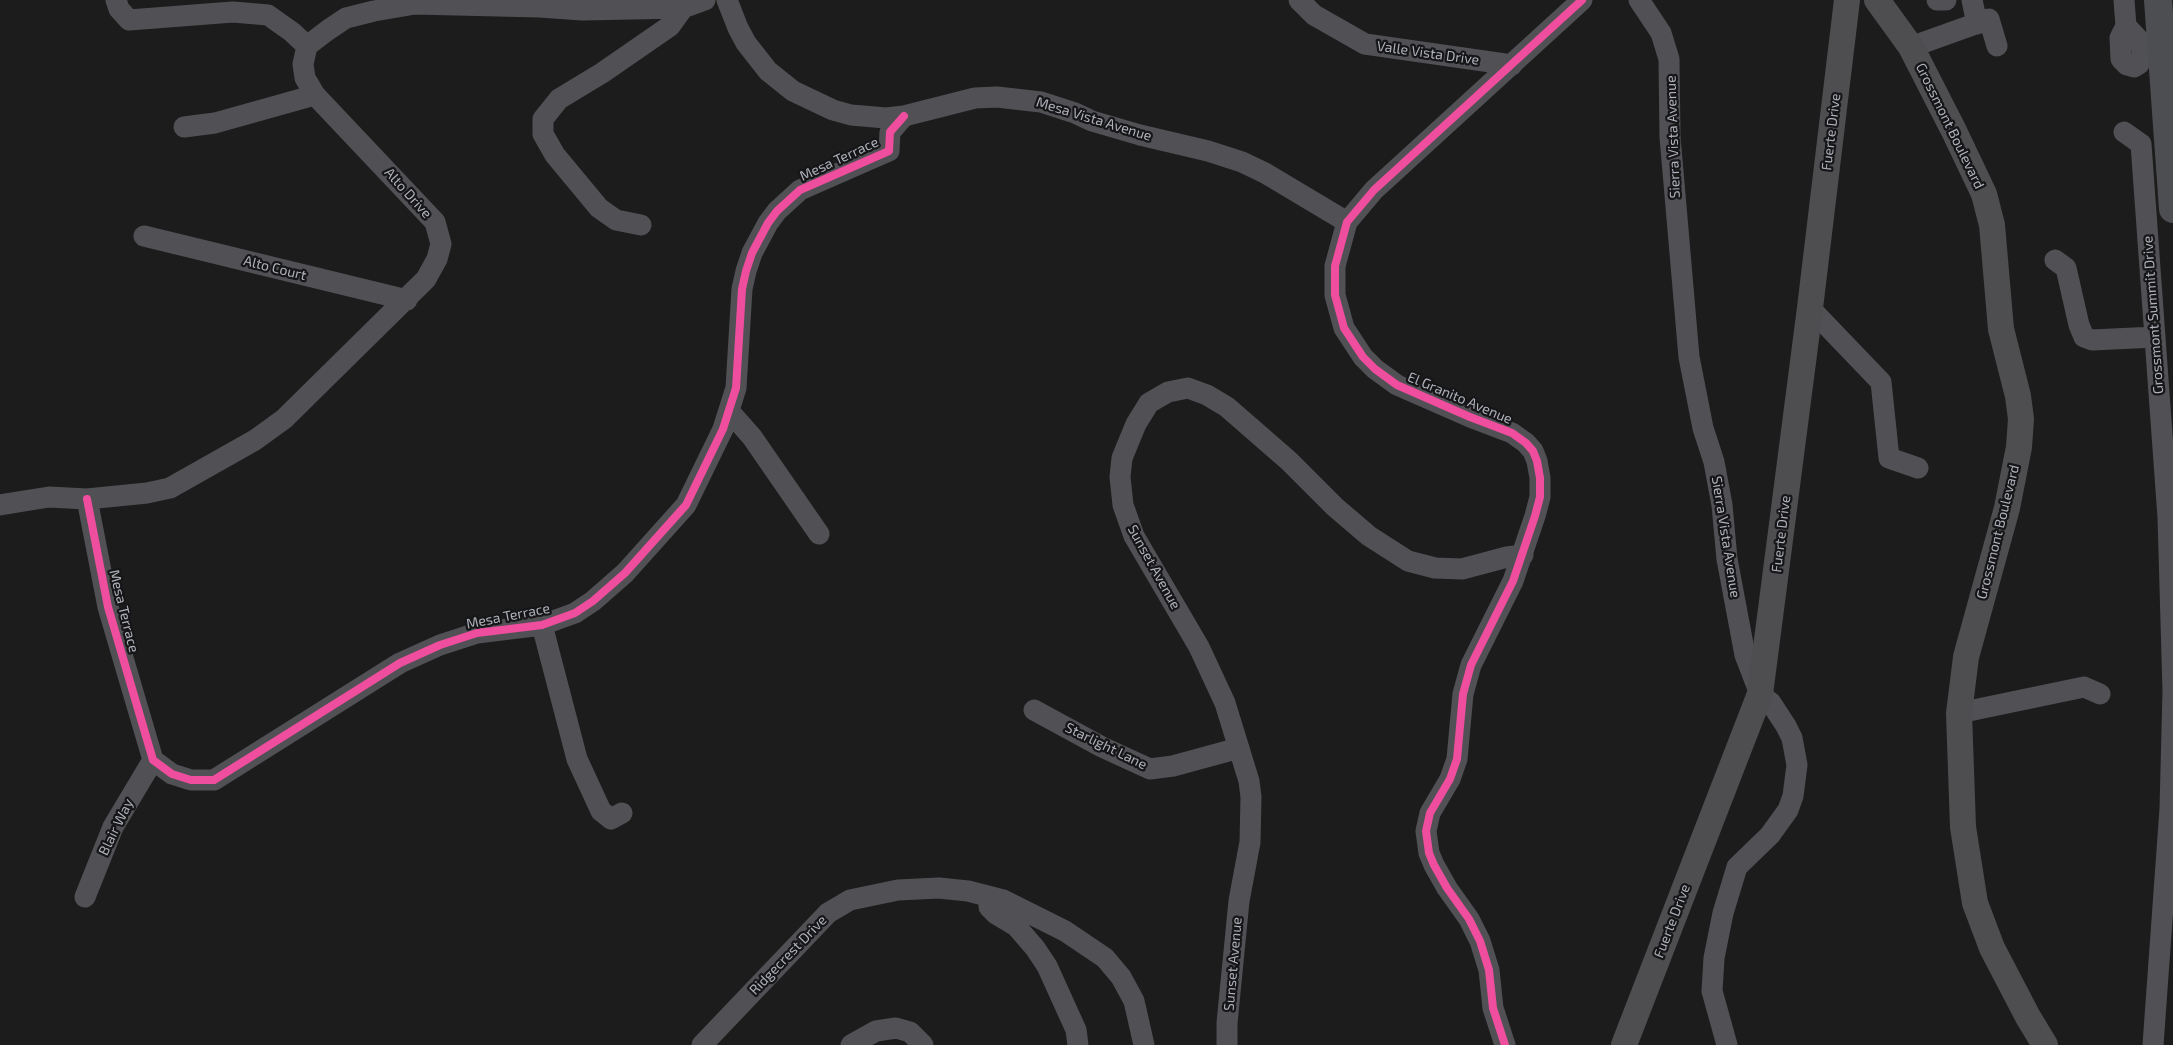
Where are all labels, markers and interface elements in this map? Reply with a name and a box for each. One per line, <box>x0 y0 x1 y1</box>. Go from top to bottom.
street label: Valle Vista Drive <box>1376 37 1480 69</box>
street label: Grossmont Boulevard <box>1912 60 1988 192</box>
street label: Sierra Vista Avenue <box>1662 75 1684 199</box>
street label: Fuerte Drive <box>1818 92 1844 172</box>
street label: Mesa Vista Avenue <box>1034 93 1154 145</box>
street label: Mesa Terrace <box>797 133 881 185</box>
street label: Alto Drive <box>381 164 435 222</box>
street label: Grossmont Summit Drive <box>2139 235 2167 395</box>
street label: Alto Court <box>242 252 308 284</box>
street label: El Granito Avenue <box>1405 368 1515 428</box>
street label: Grossmont Boulevard <box>1973 463 2023 601</box>
street label: Sierra Vista Avenue <box>1708 475 1744 599</box>
street label: Fuerte Drive <box>1768 494 1794 574</box>
street label: Sunset Avenue <box>1124 522 1184 612</box>
street label: Mesa Terrace <box>106 568 142 654</box>
street label: Mesa Terrace <box>465 600 551 632</box>
street label: Starlight Lane <box>1062 719 1150 773</box>
street label: Blair Way <box>95 796 137 858</box>
street label: Fuerte Drive <box>1650 882 1694 960</box>
street label: Ridgecrest Drive <box>746 912 830 998</box>
street label: Sunset Avenue <box>1221 916 1245 1012</box>

